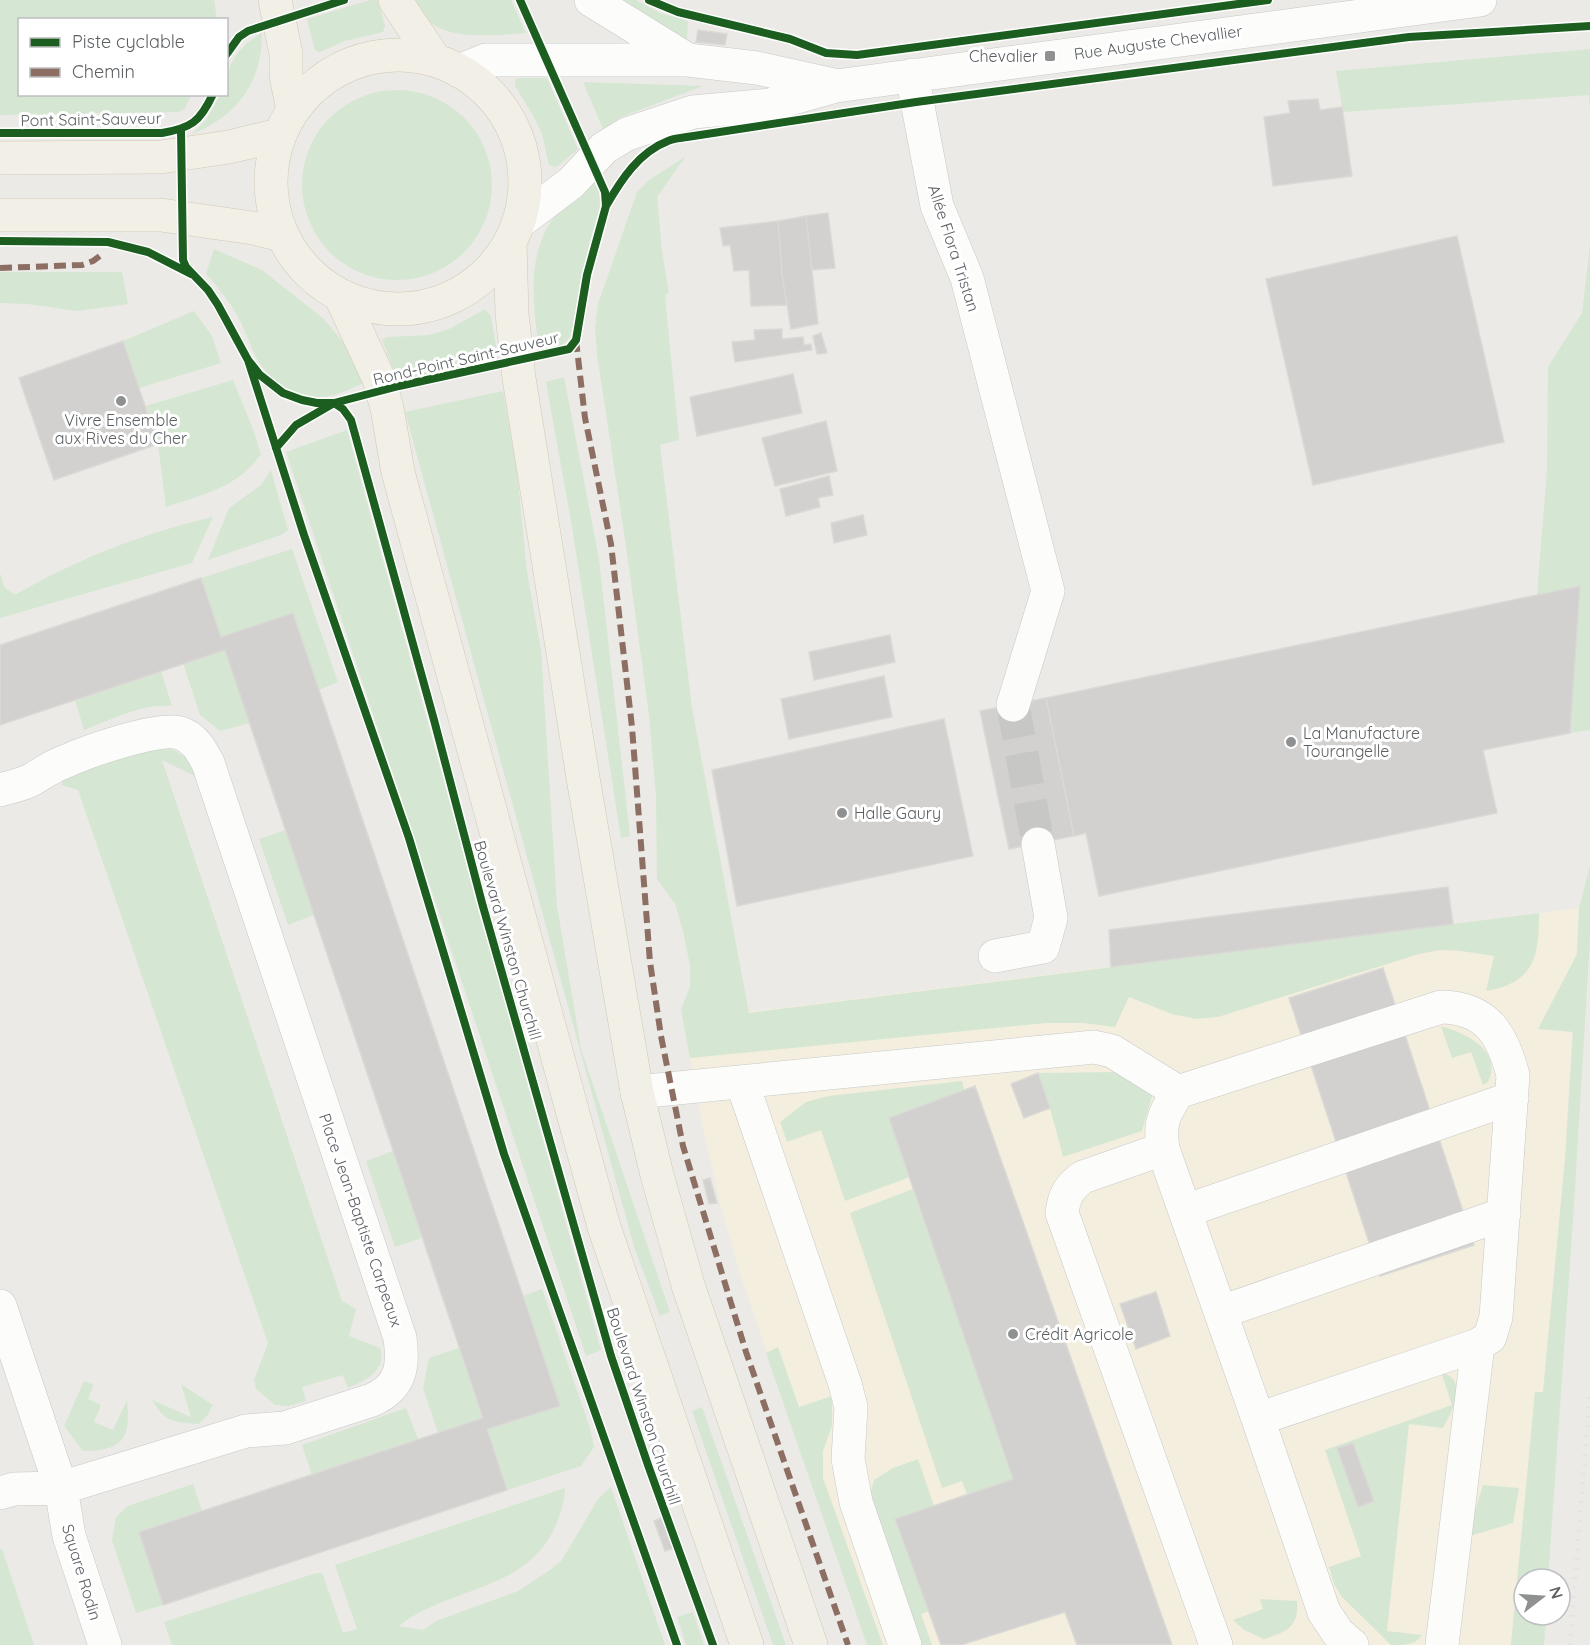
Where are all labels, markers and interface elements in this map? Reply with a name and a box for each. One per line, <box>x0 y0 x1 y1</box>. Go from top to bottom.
legend <box>18 18 228 96</box>
street label: Rue Auguste Chevallier <box>1072 20 1244 64</box>
text: Piste cyclable <box>72 30 185 53</box>
place label: Chevalier <box>969 46 1038 66</box>
marker: Chevalier <box>1043 49 1057 63</box>
text: Chemin <box>72 60 135 83</box>
street label: Pont Saint-Sauveur <box>20 108 162 130</box>
street label: Allée Flora Tristan <box>924 182 984 314</box>
street label: Rond-Point Saint-Sauveur <box>371 327 561 389</box>
marker: Vivre Ensemble aux Rives du Cher <box>114 394 128 408</box>
place label: Vivre Ensemble aux Rives du Cher <box>55 410 187 448</box>
place label: La Manufacture Tourangelle <box>1303 723 1420 761</box>
marker: La Manufacture Tourangelle <box>1284 735 1298 749</box>
place label: Halle Gaury <box>854 803 941 823</box>
marker: Halle Gaury <box>835 806 849 820</box>
street label: Boulevard Winston Churchill <box>470 838 546 1042</box>
street label: Place Jean-Baptiste Carpeaux <box>315 1111 407 1330</box>
street label: Boulevard Winston Churchill <box>603 1305 685 1507</box>
place label: Crédit Agricole <box>1025 1324 1134 1344</box>
marker: Crédit Agricole <box>1006 1327 1020 1341</box>
street label: Square Rodin <box>58 1522 106 1622</box>
north arrow <box>1512 1567 1572 1627</box>
text: N <box>1545 1584 1568 1601</box>

